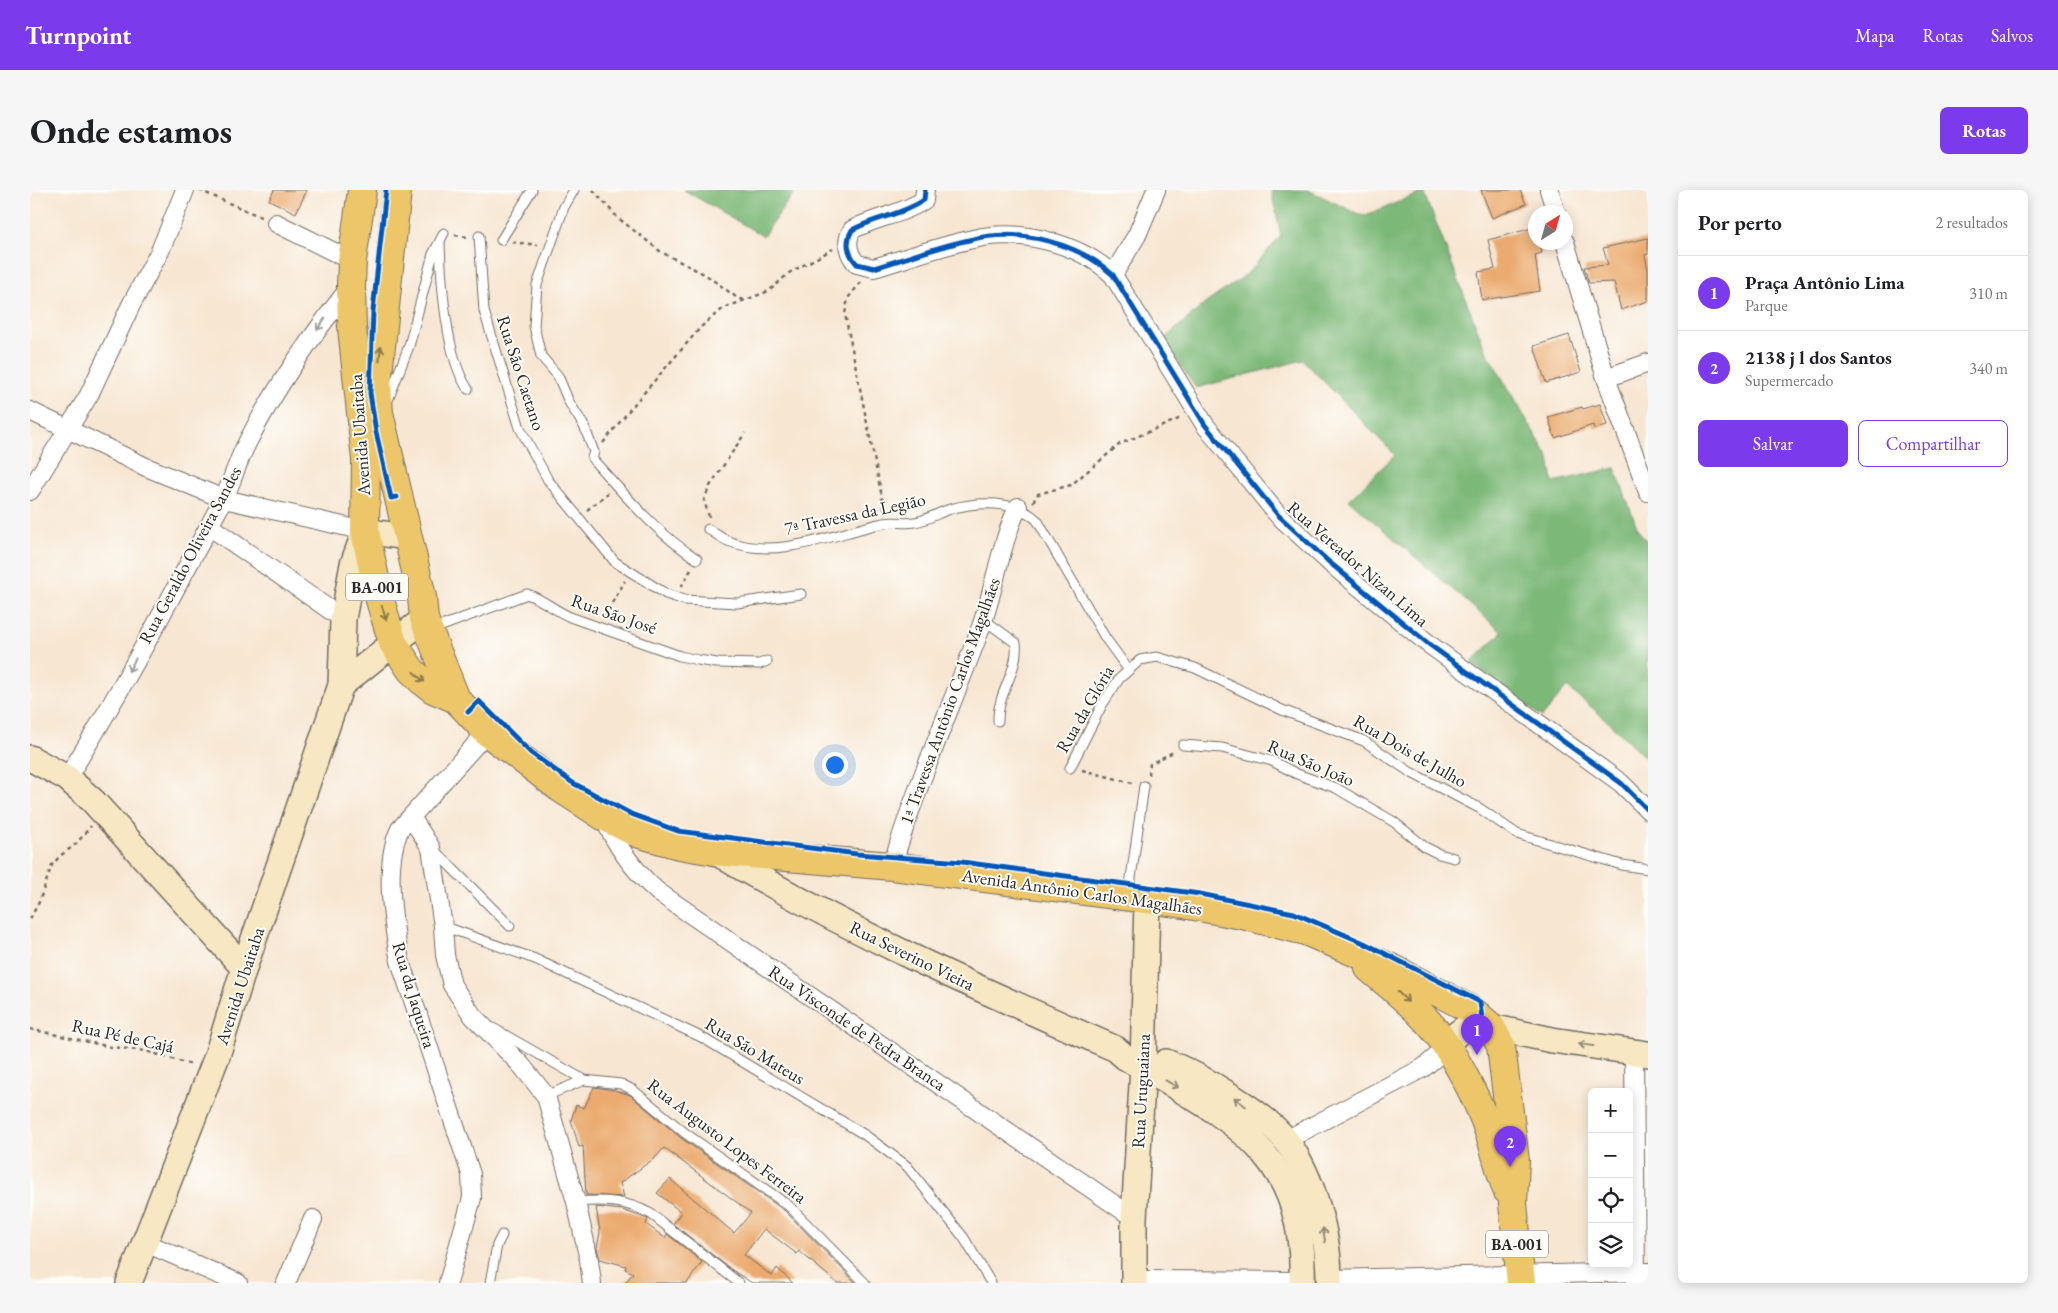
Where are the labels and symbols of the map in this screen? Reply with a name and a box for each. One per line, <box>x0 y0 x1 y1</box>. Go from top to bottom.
north arrow <box>1528 205 1573 250</box>
street label: Rua São Caetano <box>492 313 551 433</box>
one-way arrow <box>316 317 326 331</box>
one-way arrow <box>375 346 384 362</box>
street label: Avenida Ubaitaba <box>344 372 375 498</box>
street label: Rua Geraldo Oliveira Sandes <box>133 462 246 647</box>
street label: 7ª Travessa da Legião <box>782 487 928 540</box>
street label: Rua Vereador Nizan Lima <box>1283 496 1434 632</box>
road number: BA-001 <box>346 574 408 601</box>
street label: 1ª Travessa Antônio Carlos Magalhães <box>894 574 1005 827</box>
street label: Rua São José <box>568 588 660 639</box>
one-way arrow <box>379 604 389 620</box>
one-way arrow <box>127 657 137 671</box>
street label: Rua da Glória <box>1050 660 1119 756</box>
one-way arrow <box>412 671 425 683</box>
street label: Rua Dois de Julho <box>1349 709 1471 792</box>
street label: Rua São João <box>1264 734 1358 791</box>
your location <box>822 752 848 778</box>
street label: Avenida Antônio Carlos Magalhães <box>959 863 1204 920</box>
street label: Rua Severino Vieira <box>846 915 979 996</box>
street label: Avenida Ubaitaba <box>209 923 270 1048</box>
street label: Rua da Jaqueira <box>387 939 442 1051</box>
street label: Rua Visconde de Pedra Branca <box>764 960 951 1096</box>
one-way arrow <box>1397 991 1409 1003</box>
street label: Rua São Mateus <box>701 1012 809 1089</box>
street label: Rua Pé de Cajá <box>70 1013 177 1058</box>
pin: 1 <box>1461 1014 1493 1055</box>
street label: Rua Uruguaiana <box>1126 1032 1155 1149</box>
one-way arrow <box>1578 1040 1594 1050</box>
street label: Rua Augusto Lopes Ferreira <box>643 1073 812 1209</box>
one-way arrow <box>1165 1079 1180 1089</box>
one-way arrow <box>1233 1097 1247 1107</box>
pin: 2 <box>1494 1126 1526 1167</box>
one-way arrow <box>1318 1227 1328 1243</box>
road number: BA-001 <box>1486 1230 1548 1258</box>

